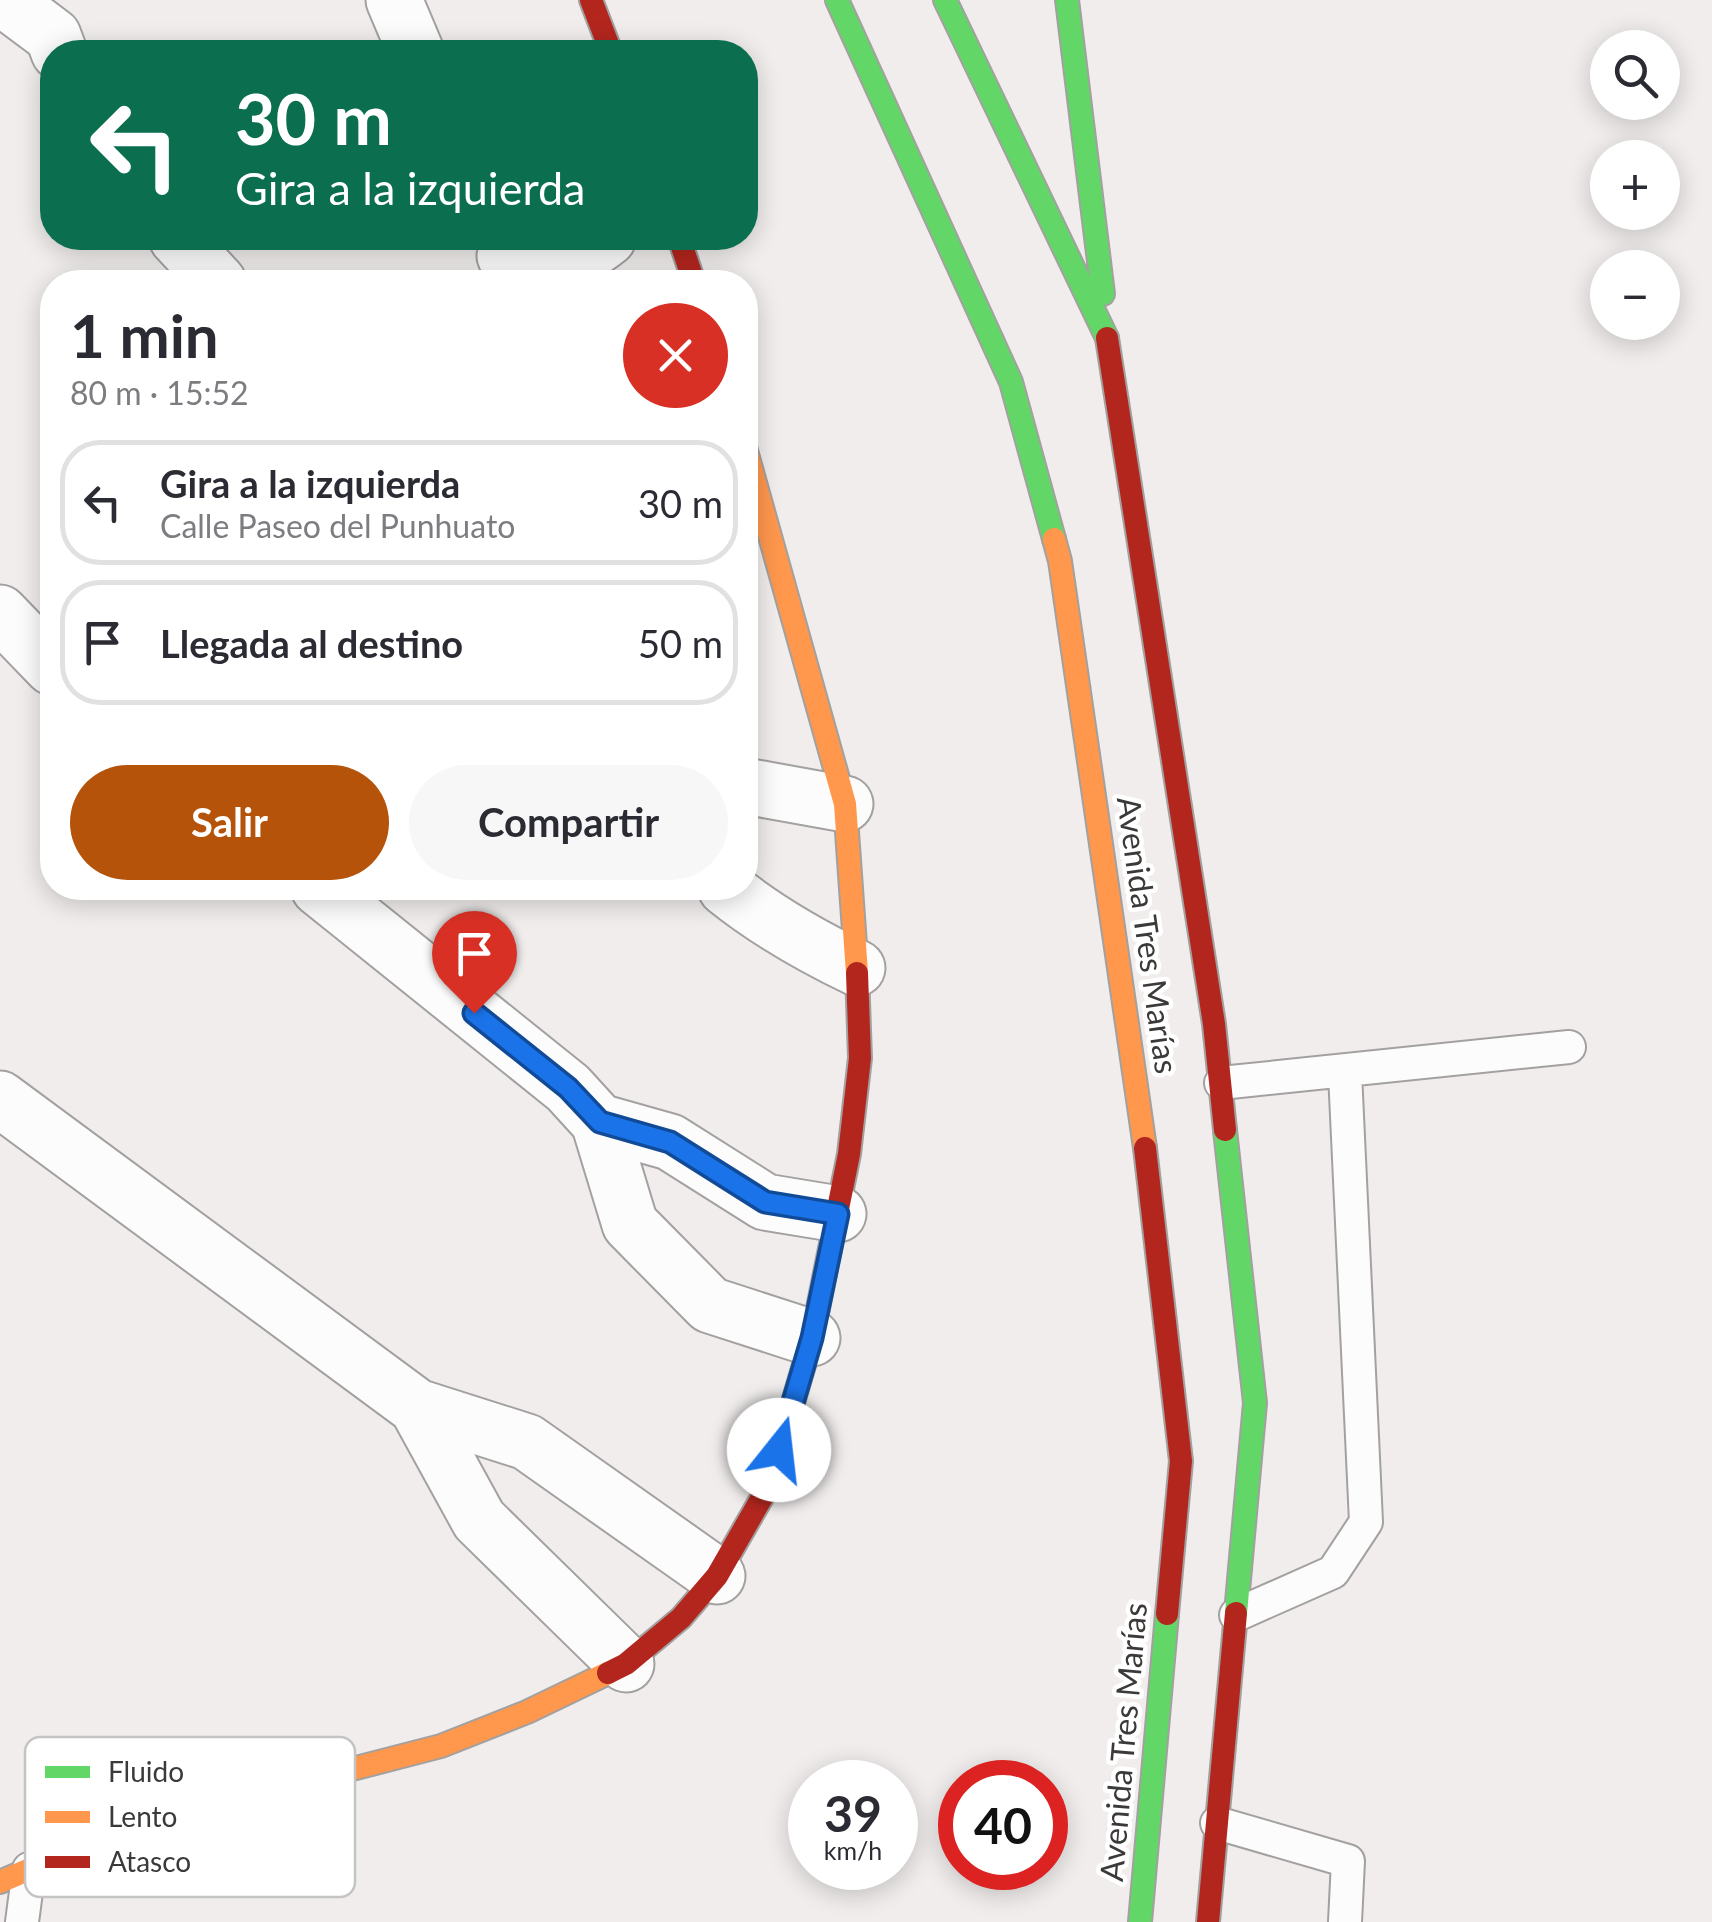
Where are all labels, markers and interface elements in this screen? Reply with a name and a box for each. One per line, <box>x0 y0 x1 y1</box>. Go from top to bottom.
map controls <box>1590 30 1680 340</box>
button: search <box>1590 30 1680 120</box>
text: 30 m <box>235 76 392 160</box>
icon: left <box>70 80 200 210</box>
button: + <box>1590 140 1680 230</box>
text: Gira a la izquierda <box>235 161 585 215</box>
button: − <box>1590 250 1680 340</box>
text: 1 min <box>70 299 219 371</box>
button: close <box>623 303 728 408</box>
text: 80 m · 15:52 <box>70 373 249 412</box>
text: Gira a la izquierda <box>160 460 460 506</box>
icon: left <box>75 475 130 530</box>
text: 30 m <box>638 480 723 526</box>
text: Calle Paseo del Punhuato <box>160 506 515 545</box>
icon: arrive <box>75 615 130 670</box>
text: Llegada al destino <box>160 620 463 666</box>
text: 50 m <box>638 620 723 666</box>
button: Salir <box>70 765 389 880</box>
button: Compartir <box>409 765 728 880</box>
street label: Avenida Tres Marías <box>1110 794 1187 1076</box>
pin <box>432 911 517 1014</box>
icon: arrive <box>447 926 502 981</box>
position arrow <box>727 1398 831 1502</box>
street label: Avenida Tres Marías <box>1091 1601 1154 1883</box>
legend <box>25 1737 355 1897</box>
text: Fluido <box>108 1754 184 1788</box>
speed limit sign: 40 <box>938 1760 1068 1890</box>
text: 39 <box>824 1783 882 1843</box>
text: Lento <box>108 1799 177 1833</box>
text: km/h <box>824 1835 882 1865</box>
text: Atasco <box>108 1844 191 1878</box>

